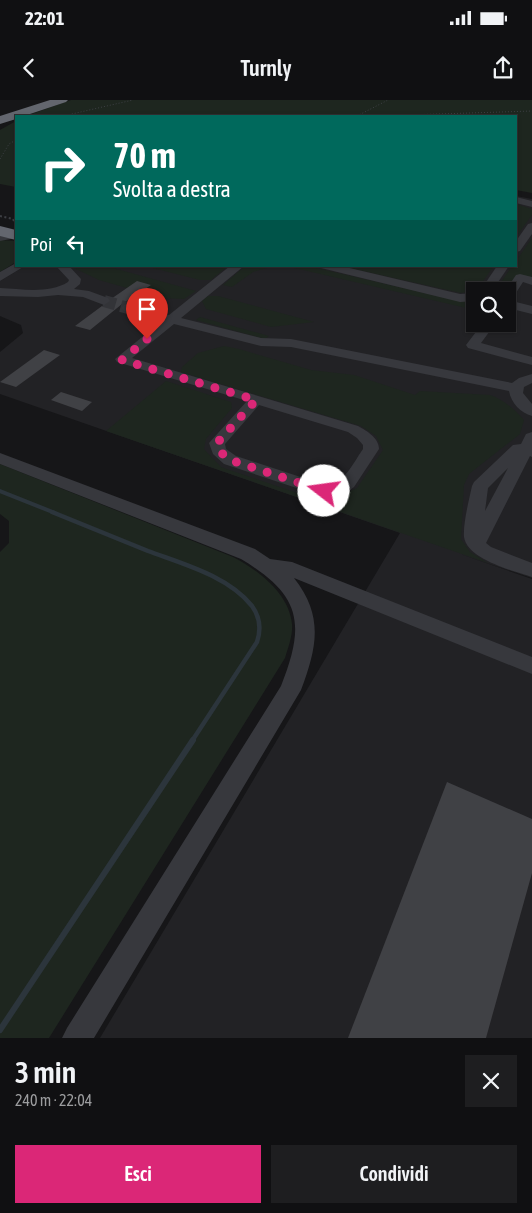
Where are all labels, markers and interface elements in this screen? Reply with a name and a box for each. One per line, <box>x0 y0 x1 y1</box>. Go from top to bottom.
text: 22:01 <box>25 7 64 29</box>
icon: back <box>15 54 43 82</box>
icon: share <box>489 54 517 82</box>
text: Turnly <box>240 55 292 81</box>
icon: right <box>30 135 95 200</box>
text: 70 m <box>113 135 176 175</box>
text: Svolta a destra <box>113 176 231 202</box>
icon: left <box>62 230 90 258</box>
text: Poi <box>30 233 52 255</box>
map controls <box>466 282 516 332</box>
button: search <box>466 282 516 332</box>
pin <box>126 288 168 339</box>
icon: arrive <box>133 295 161 323</box>
position arrow <box>297 464 349 516</box>
text: 3 min <box>15 1055 76 1089</box>
button: close <box>465 1055 517 1107</box>
text: 240 m · 22:04 <box>15 1091 92 1109</box>
button: Esci <box>15 1145 261 1203</box>
button: Condividi <box>271 1145 517 1203</box>

